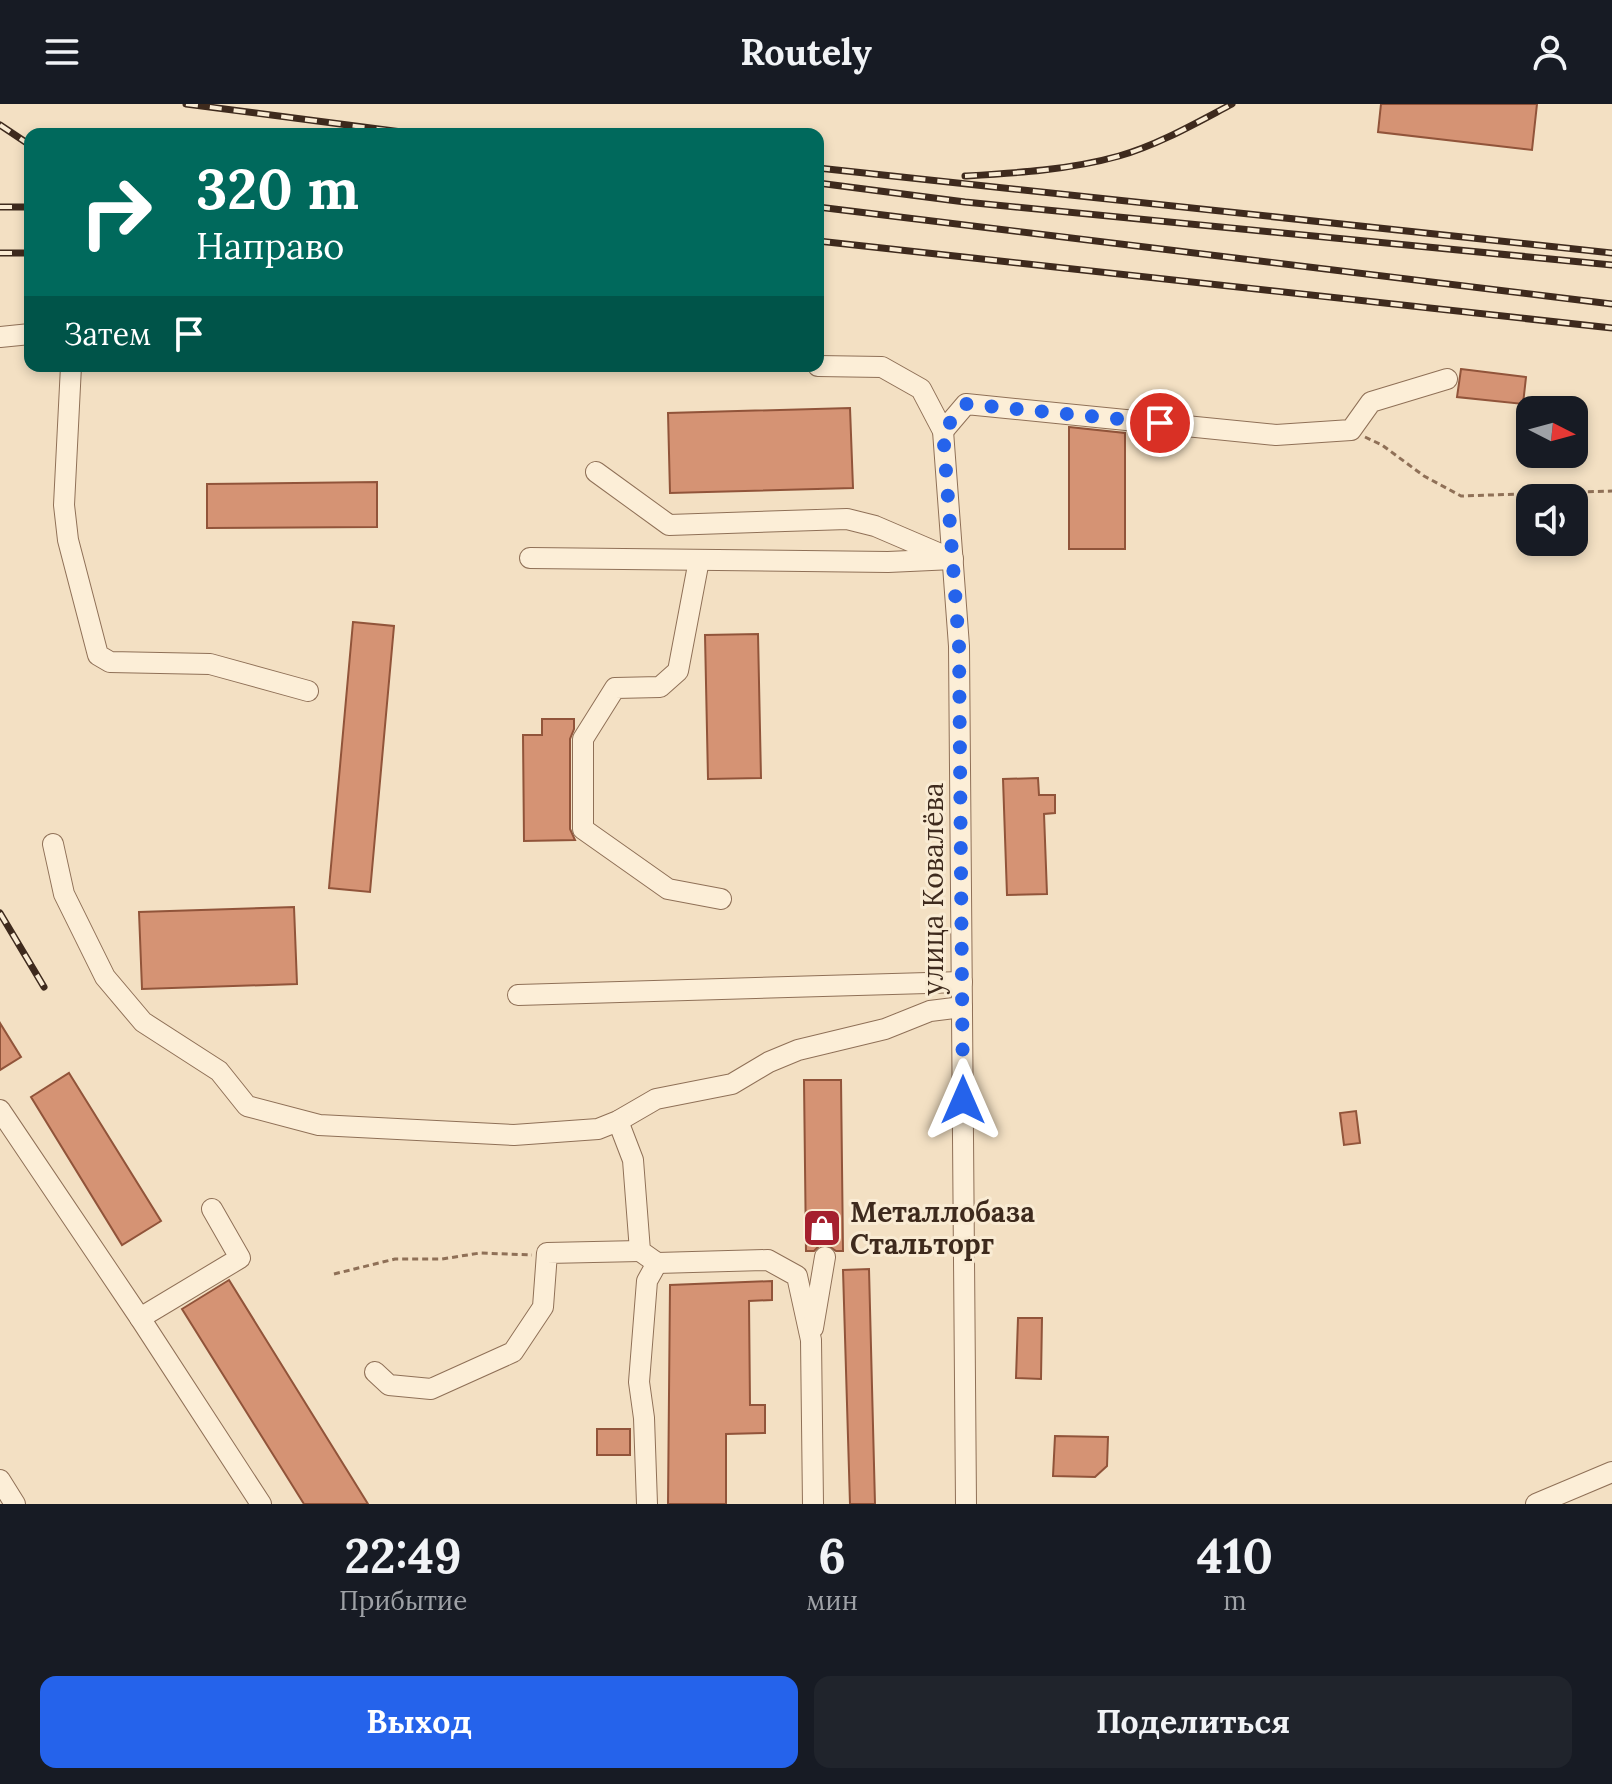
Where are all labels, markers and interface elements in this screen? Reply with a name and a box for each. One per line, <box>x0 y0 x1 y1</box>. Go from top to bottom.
text: Routely <box>740 29 872 75</box>
icon: menu <box>40 30 84 74</box>
icon: person <box>1528 30 1572 74</box>
text: 320 m <box>196 153 359 224</box>
icon: right <box>64 160 168 264</box>
text: Направо <box>196 223 344 269</box>
icon: arrive <box>167 312 211 356</box>
text: Затем <box>64 315 151 353</box>
pin <box>1126 389 1194 457</box>
north arrow <box>1516 396 1588 468</box>
map controls <box>1516 396 1588 556</box>
icon: arrive <box>1138 401 1182 445</box>
button: sound <box>1516 484 1588 556</box>
street label: улица Ковалёва <box>915 783 951 995</box>
position arrow <box>921 1058 1005 1142</box>
place label: Металлобаза Стальторг <box>850 1194 1035 1262</box>
shop icon: Металлобаза Стальторг <box>801 1207 843 1249</box>
text: 22:49 <box>345 1525 462 1586</box>
text: 6 <box>818 1525 846 1586</box>
text: 410 <box>1197 1525 1273 1586</box>
text: Прибытие <box>339 1584 467 1617</box>
text: мин <box>806 1584 858 1617</box>
text: m <box>1223 1584 1247 1617</box>
button: Выход <box>40 1676 798 1768</box>
button: Поделиться <box>814 1676 1572 1768</box>

